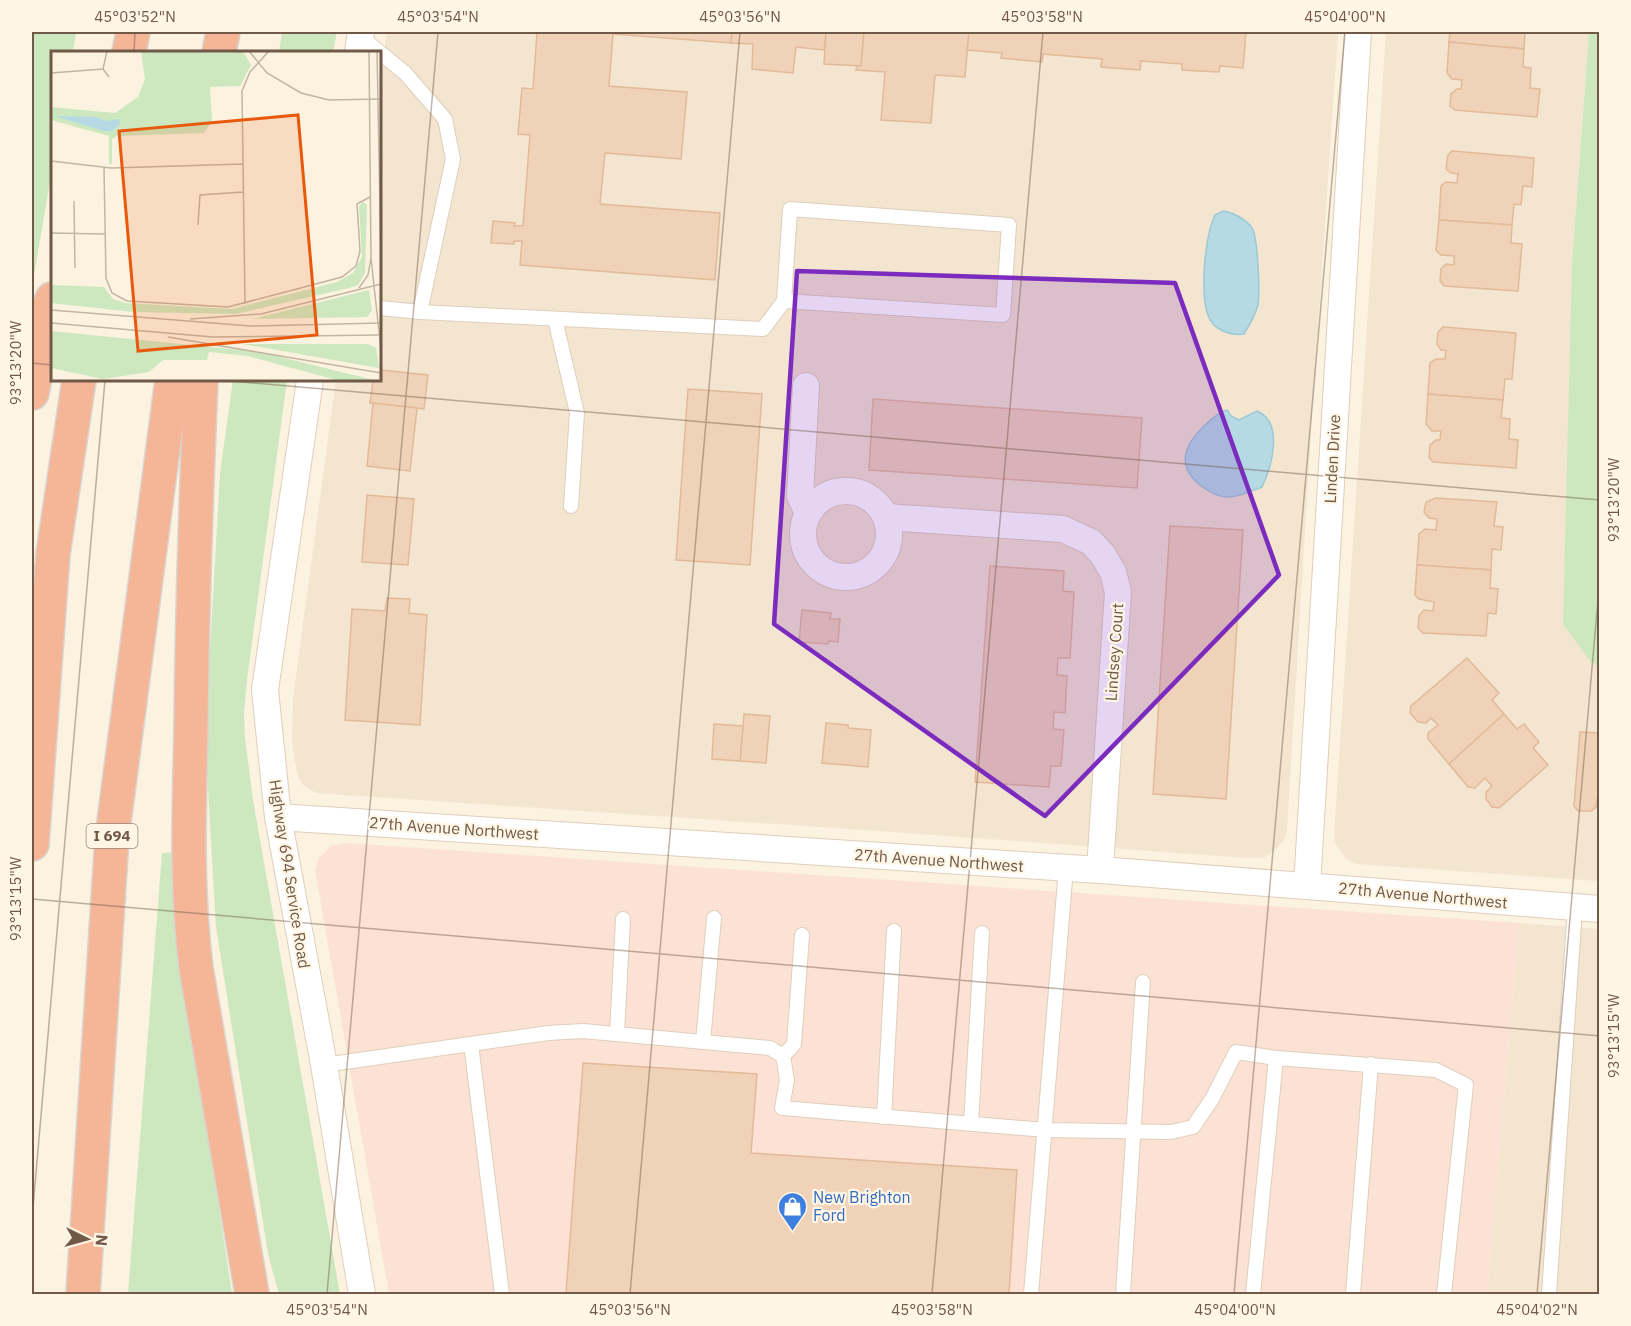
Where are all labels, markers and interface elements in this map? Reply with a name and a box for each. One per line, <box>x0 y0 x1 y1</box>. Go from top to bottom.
text: 45°03'52"N <box>94 7 176 26</box>
text: 45°03'54"N <box>397 7 479 26</box>
text: 45°03'56"N <box>699 7 781 26</box>
text: 45°03'58"N <box>1001 7 1083 26</box>
text: 45°04'00"N <box>1304 7 1386 26</box>
inset map <box>51 51 381 381</box>
text: 93°13'20"W <box>6 320 25 405</box>
street label: Linden Drive <box>1320 414 1344 504</box>
text: 93°13'20"W <box>1604 457 1623 542</box>
street label: Lindsey Court <box>1101 602 1127 702</box>
street label: Highway 694 Service Road <box>265 778 315 970</box>
street label: 27th Avenue Northwest <box>369 812 539 844</box>
road number: I 694 <box>86 824 138 848</box>
street label: 27th Avenue Northwest <box>854 844 1024 876</box>
text: 93°13'15"W <box>6 856 25 941</box>
street label: 27th Avenue Northwest <box>1337 878 1509 912</box>
text: 93°13'15"W <box>1604 993 1623 1078</box>
place label: New Brighton Ford <box>813 1187 911 1225</box>
shop icon: New Brighton Ford <box>776 1190 808 1232</box>
north arrow <box>57 1209 117 1269</box>
text: N <box>91 1234 112 1247</box>
text: 45°03'54"N <box>286 1300 368 1319</box>
text: 45°03'56"N <box>589 1300 671 1319</box>
text: 45°03'58"N <box>891 1300 973 1319</box>
text: 45°04'00"N <box>1194 1300 1276 1319</box>
text: 45°04'02"N <box>1496 1300 1578 1319</box>

